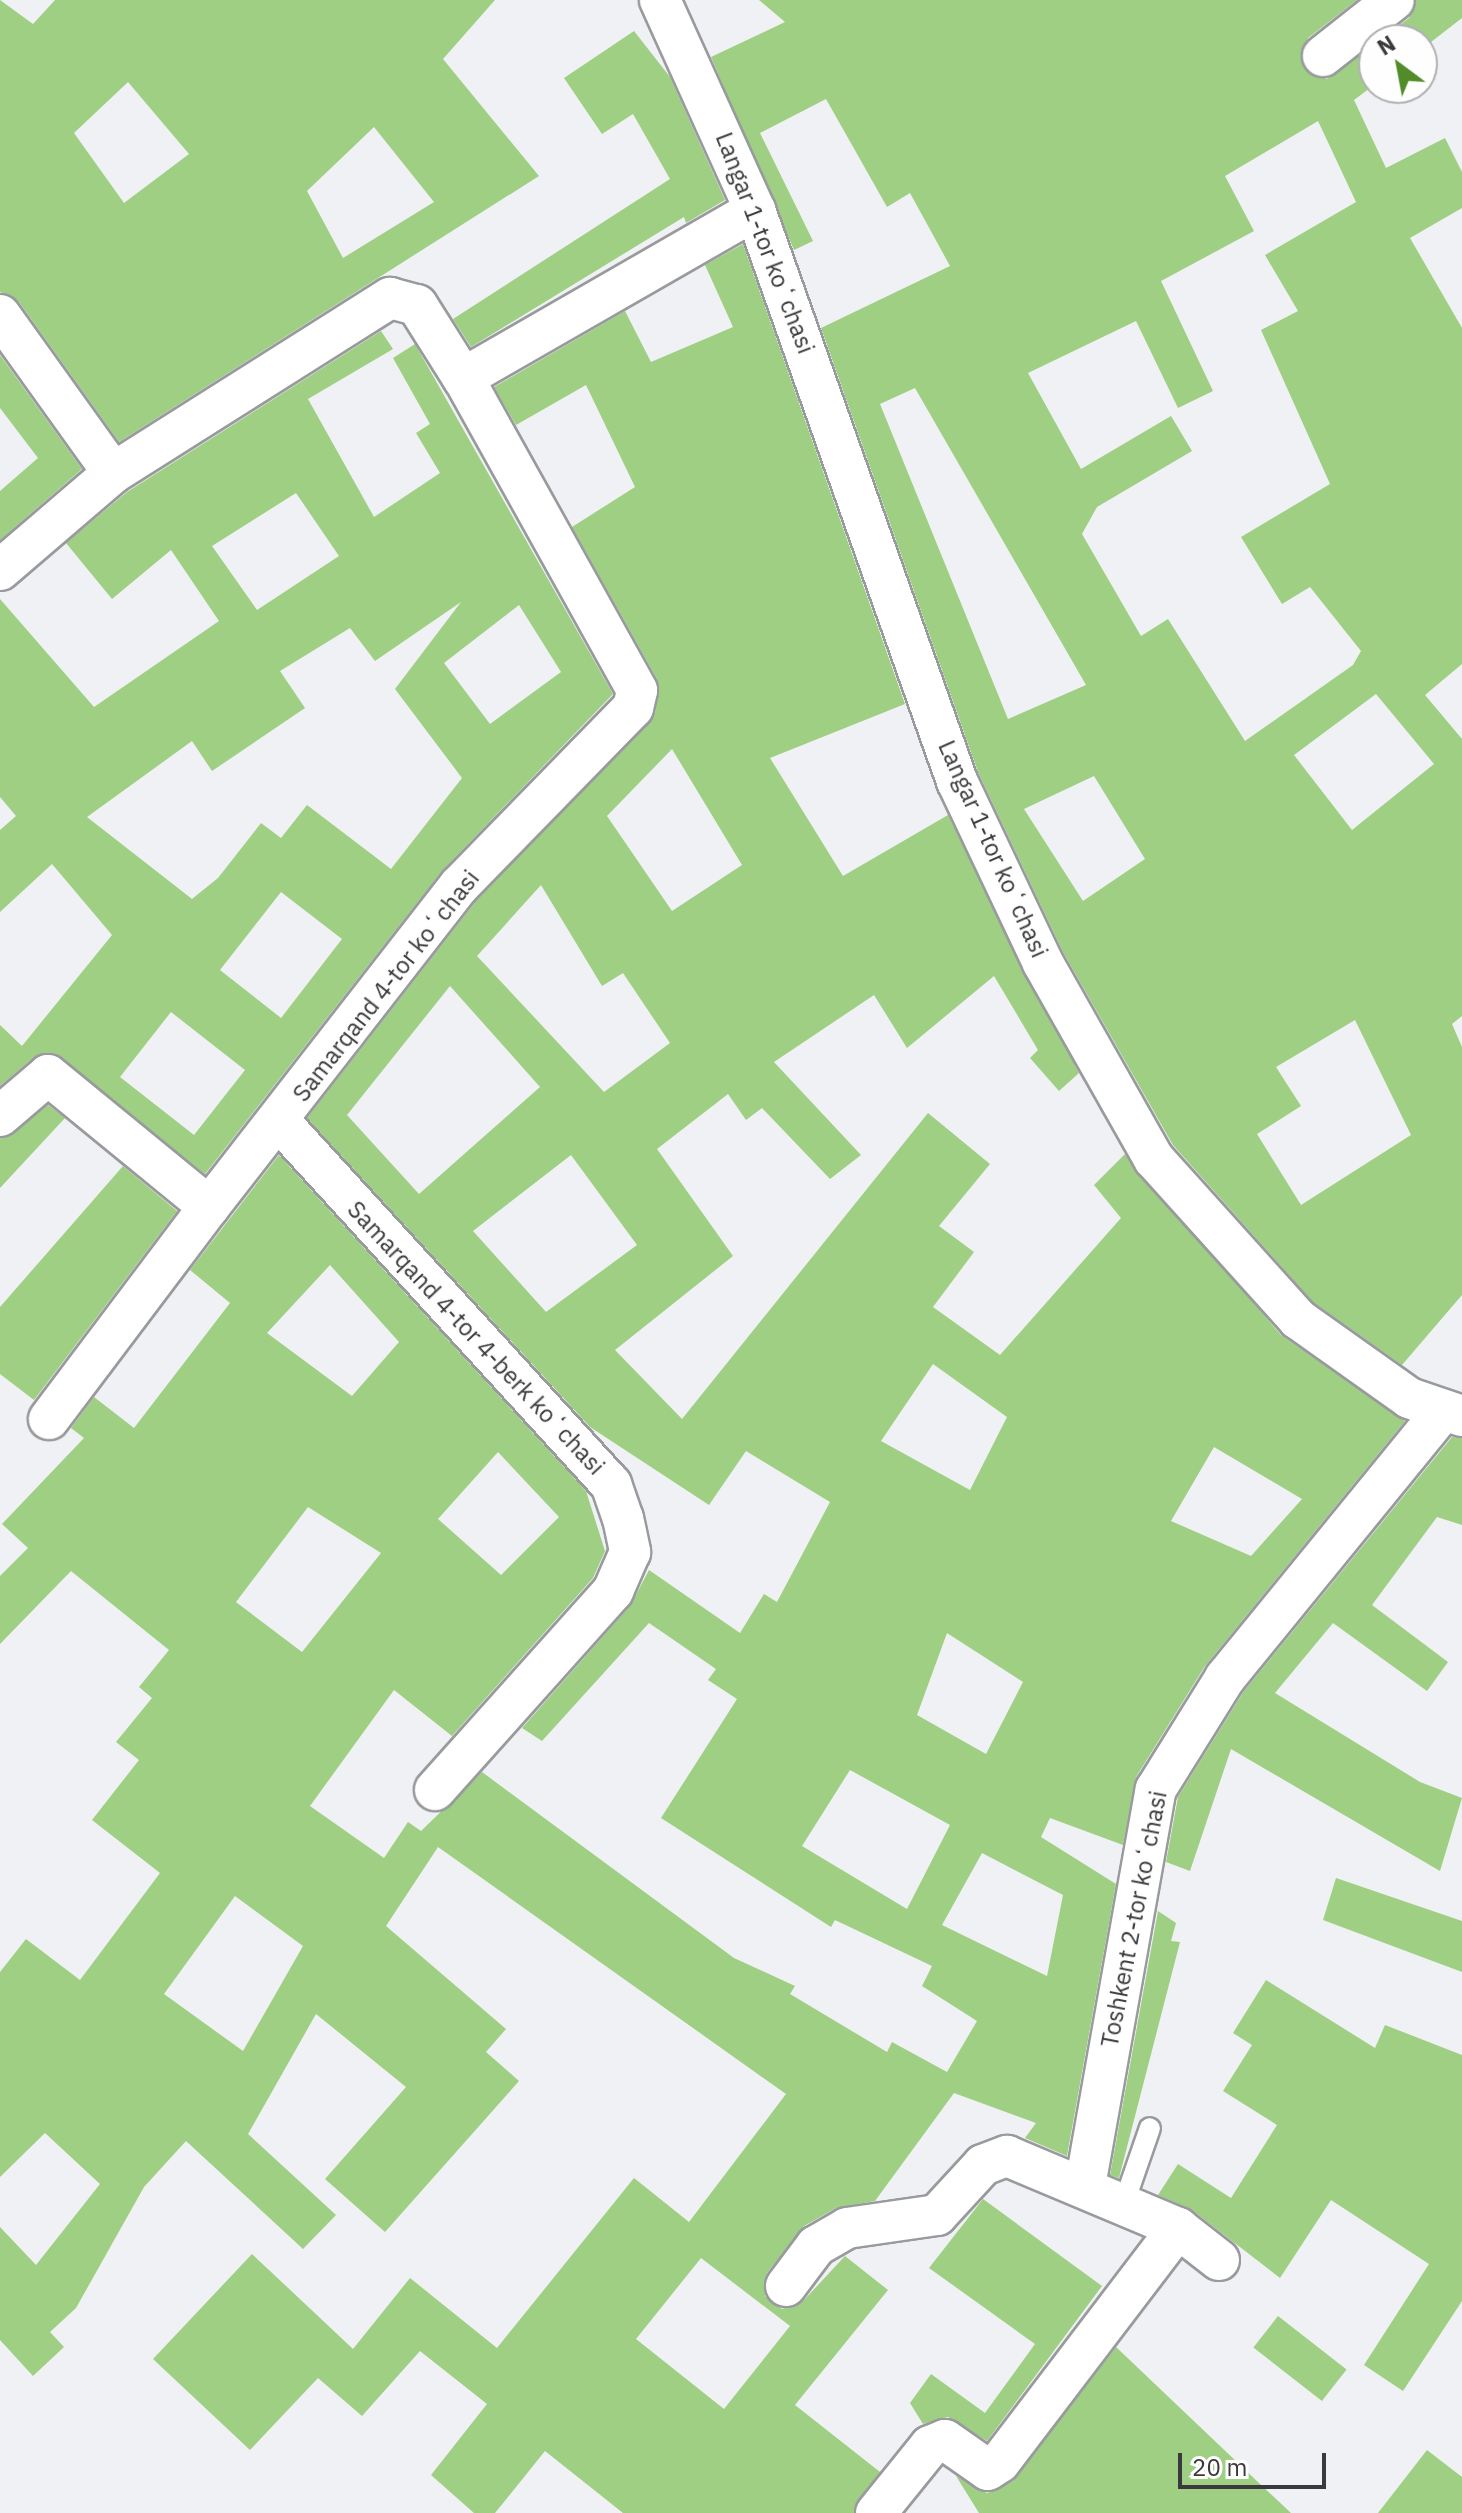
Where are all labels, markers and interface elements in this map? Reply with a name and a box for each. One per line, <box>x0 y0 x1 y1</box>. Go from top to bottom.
north arrow <box>1358 24 1438 104</box>
text: N <box>1372 28 1401 61</box>
street label: Langar 1-tor koʻchasi <box>709 128 821 358</box>
street label: Langar 1-tor koʻchasi <box>932 736 1054 962</box>
street label: Samarqand 4-tor koʻchasi <box>287 865 485 1107</box>
street label: Samarqand 4-tor 4-berk koʻchasi <box>341 1195 611 1481</box>
street label: Toshkent 2-tor koʻchasi <box>1095 1788 1173 2050</box>
scale bar <box>1182 2437 1330 2487</box>
text: 20 m <box>1192 2451 1247 2483</box>

